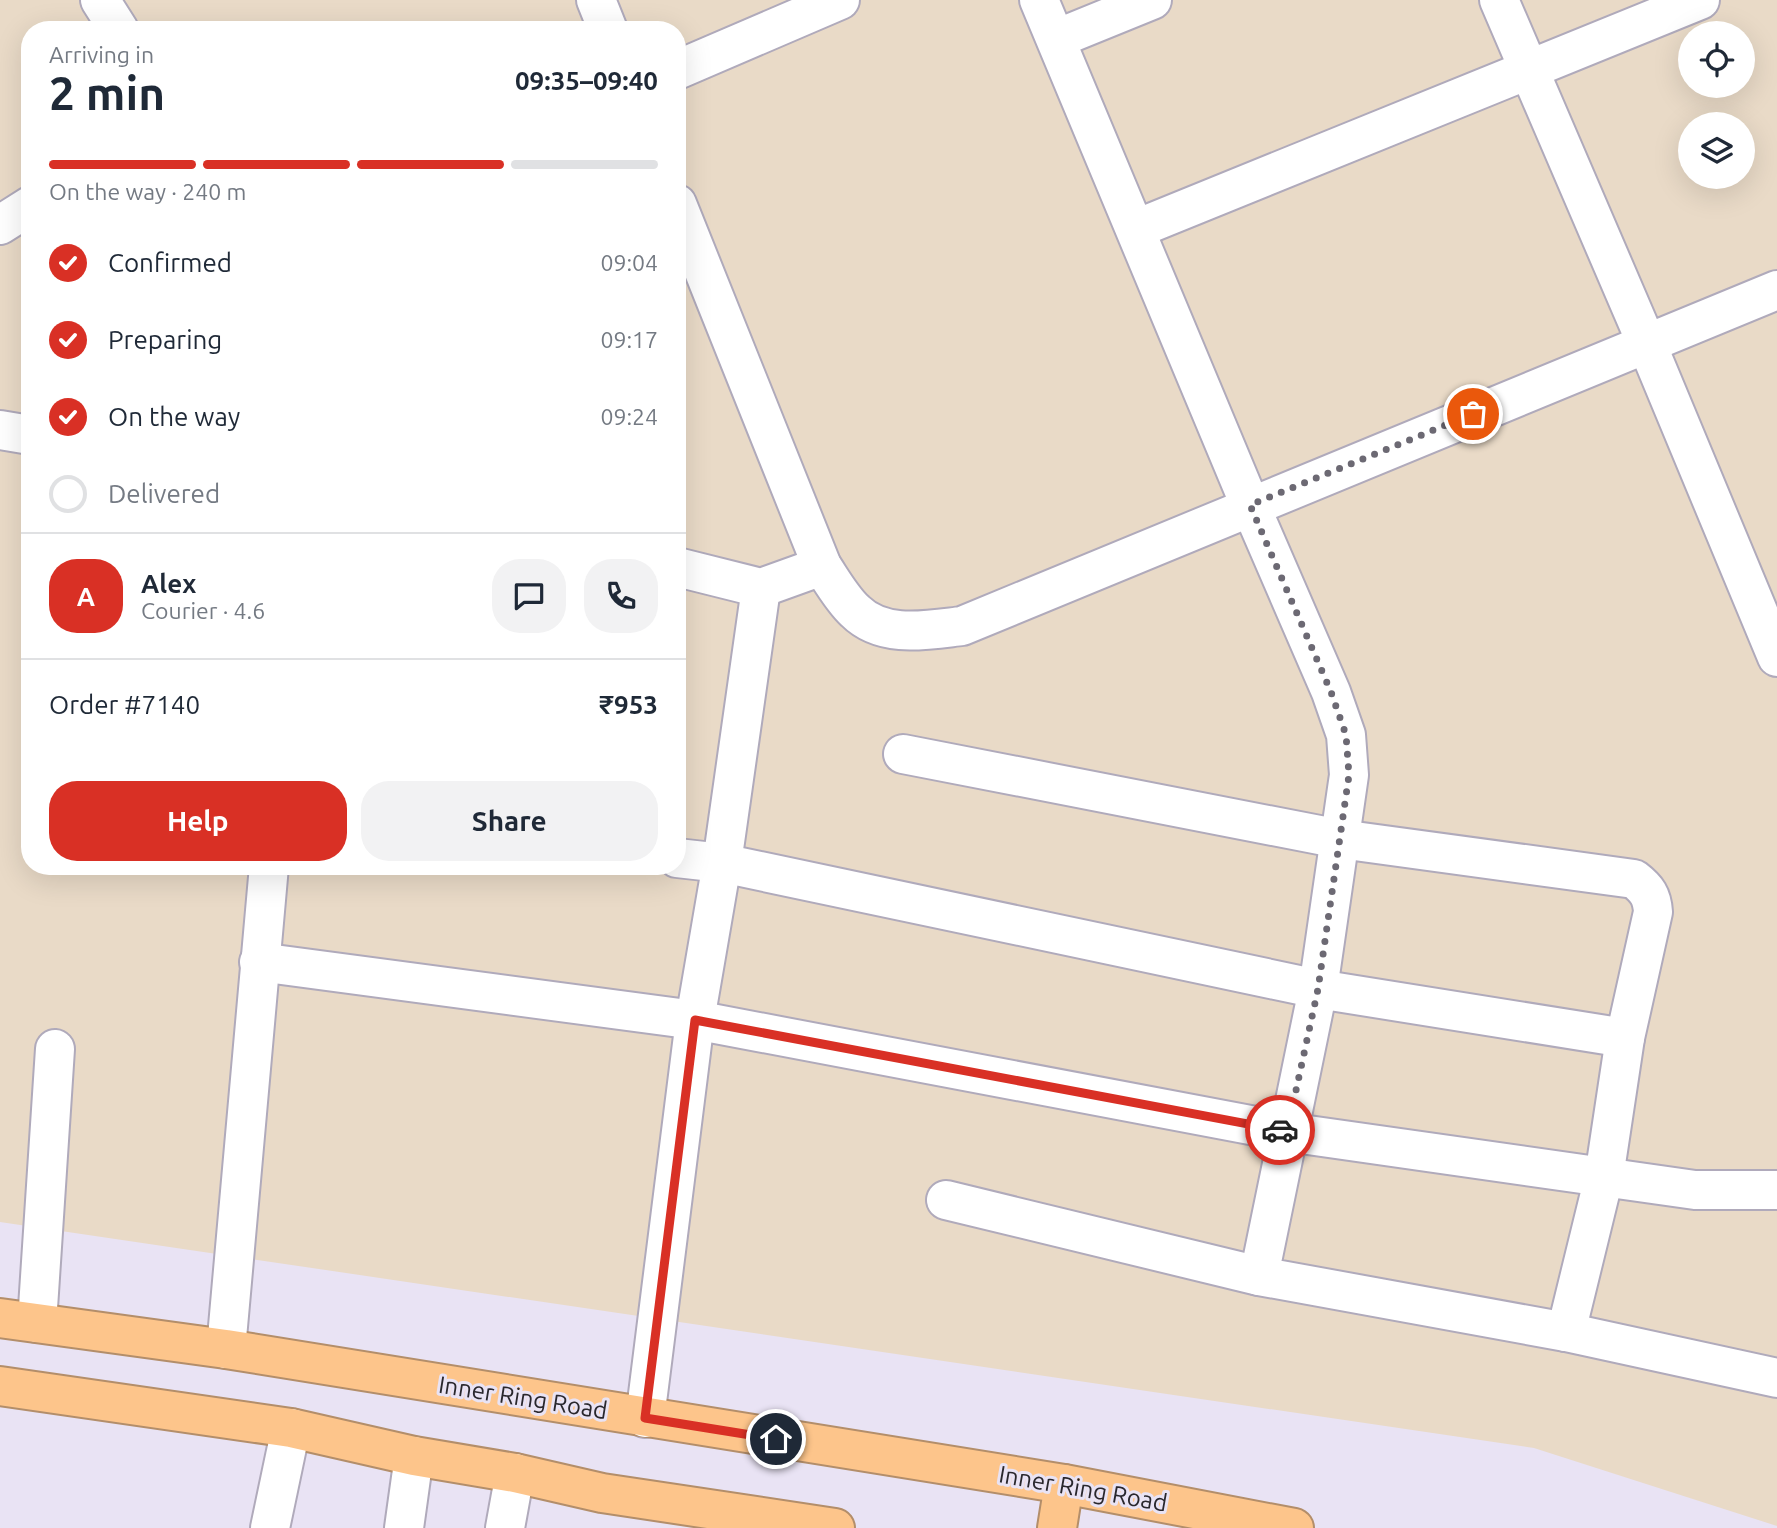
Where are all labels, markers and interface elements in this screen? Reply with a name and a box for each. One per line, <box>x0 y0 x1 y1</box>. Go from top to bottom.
map controls <box>1678 21 1755 189</box>
button: locate <box>1678 21 1755 98</box>
text: Arriving in <box>49 42 154 67</box>
text: 09:35–09:40 <box>515 66 658 95</box>
text: 2 min <box>49 67 165 119</box>
button: layers <box>1678 112 1755 189</box>
text: On the way · 240 m <box>49 179 246 204</box>
icon: check <box>49 244 87 282</box>
text: Confirmed <box>108 248 232 277</box>
text: 09:04 <box>600 250 658 275</box>
icon: check <box>49 321 87 359</box>
text: Preparing <box>108 325 222 354</box>
text: 09:17 <box>600 327 658 352</box>
pin <box>1443 384 1503 444</box>
icon: bag <box>1454 395 1492 433</box>
icon: check <box>49 398 87 436</box>
text: On the way <box>108 402 240 431</box>
text: 09:24 <box>600 404 658 429</box>
text: Delivered <box>108 479 220 508</box>
button: chat <box>492 559 566 633</box>
button: phone <box>584 559 658 633</box>
text: Alex <box>141 569 196 598</box>
text: A <box>77 582 95 611</box>
text: Courier · 4.6 <box>141 598 265 623</box>
text: Order #7140 <box>49 690 200 719</box>
text: ₹953 <box>599 690 658 719</box>
button: Help <box>49 781 347 861</box>
button: Share <box>361 781 658 861</box>
courier <box>1245 1095 1315 1165</box>
icon: car <box>1261 1111 1299 1149</box>
street label: Inner Ring Road <box>437 1371 609 1424</box>
pin <box>746 1409 806 1469</box>
icon: home <box>757 1420 795 1458</box>
street label: Inner Ring Road <box>997 1460 1169 1517</box>

